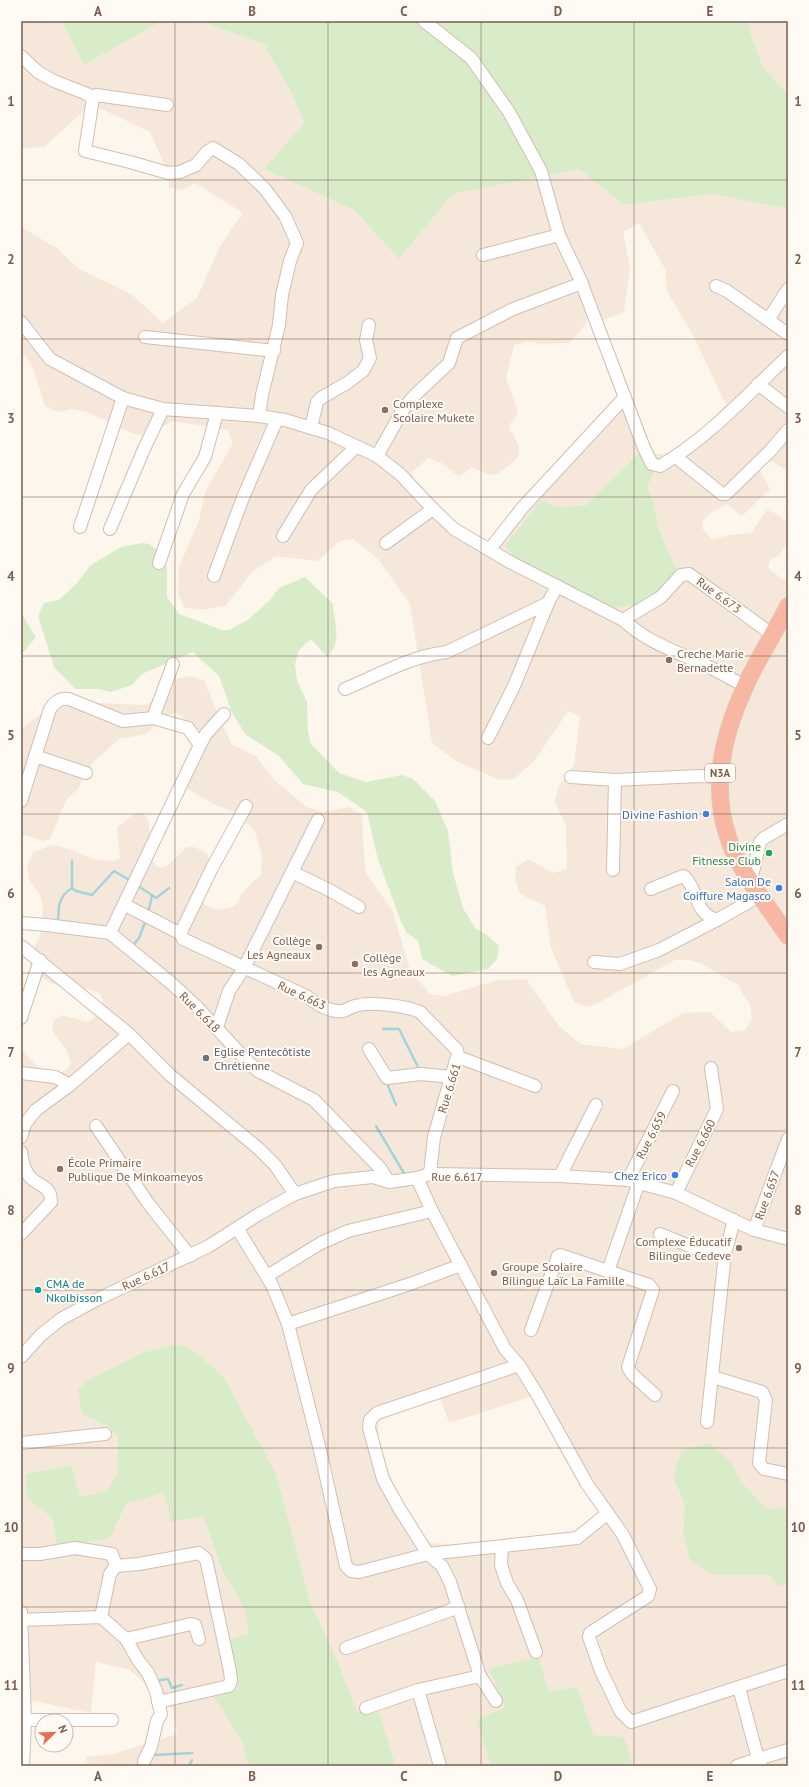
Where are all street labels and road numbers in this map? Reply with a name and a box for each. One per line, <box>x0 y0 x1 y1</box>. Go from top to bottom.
street label: Rue 6.673 <box>694 574 744 616</box>
road number: N3A <box>705 764 735 782</box>
street label: Rue 6.663 <box>275 977 329 1013</box>
street label: Rue 6.618 <box>176 988 224 1036</box>
street label: Rue 6.661 <box>434 1061 464 1115</box>
street label: Rue 6.659 <box>633 1109 669 1161</box>
street label: Rue 6.660 <box>682 1116 719 1169</box>
street label: Rue 6.657 <box>751 1168 783 1222</box>
street label: Rue 6.617 <box>431 1169 483 1184</box>
street label: Rue 6.617 <box>119 1258 173 1294</box>

